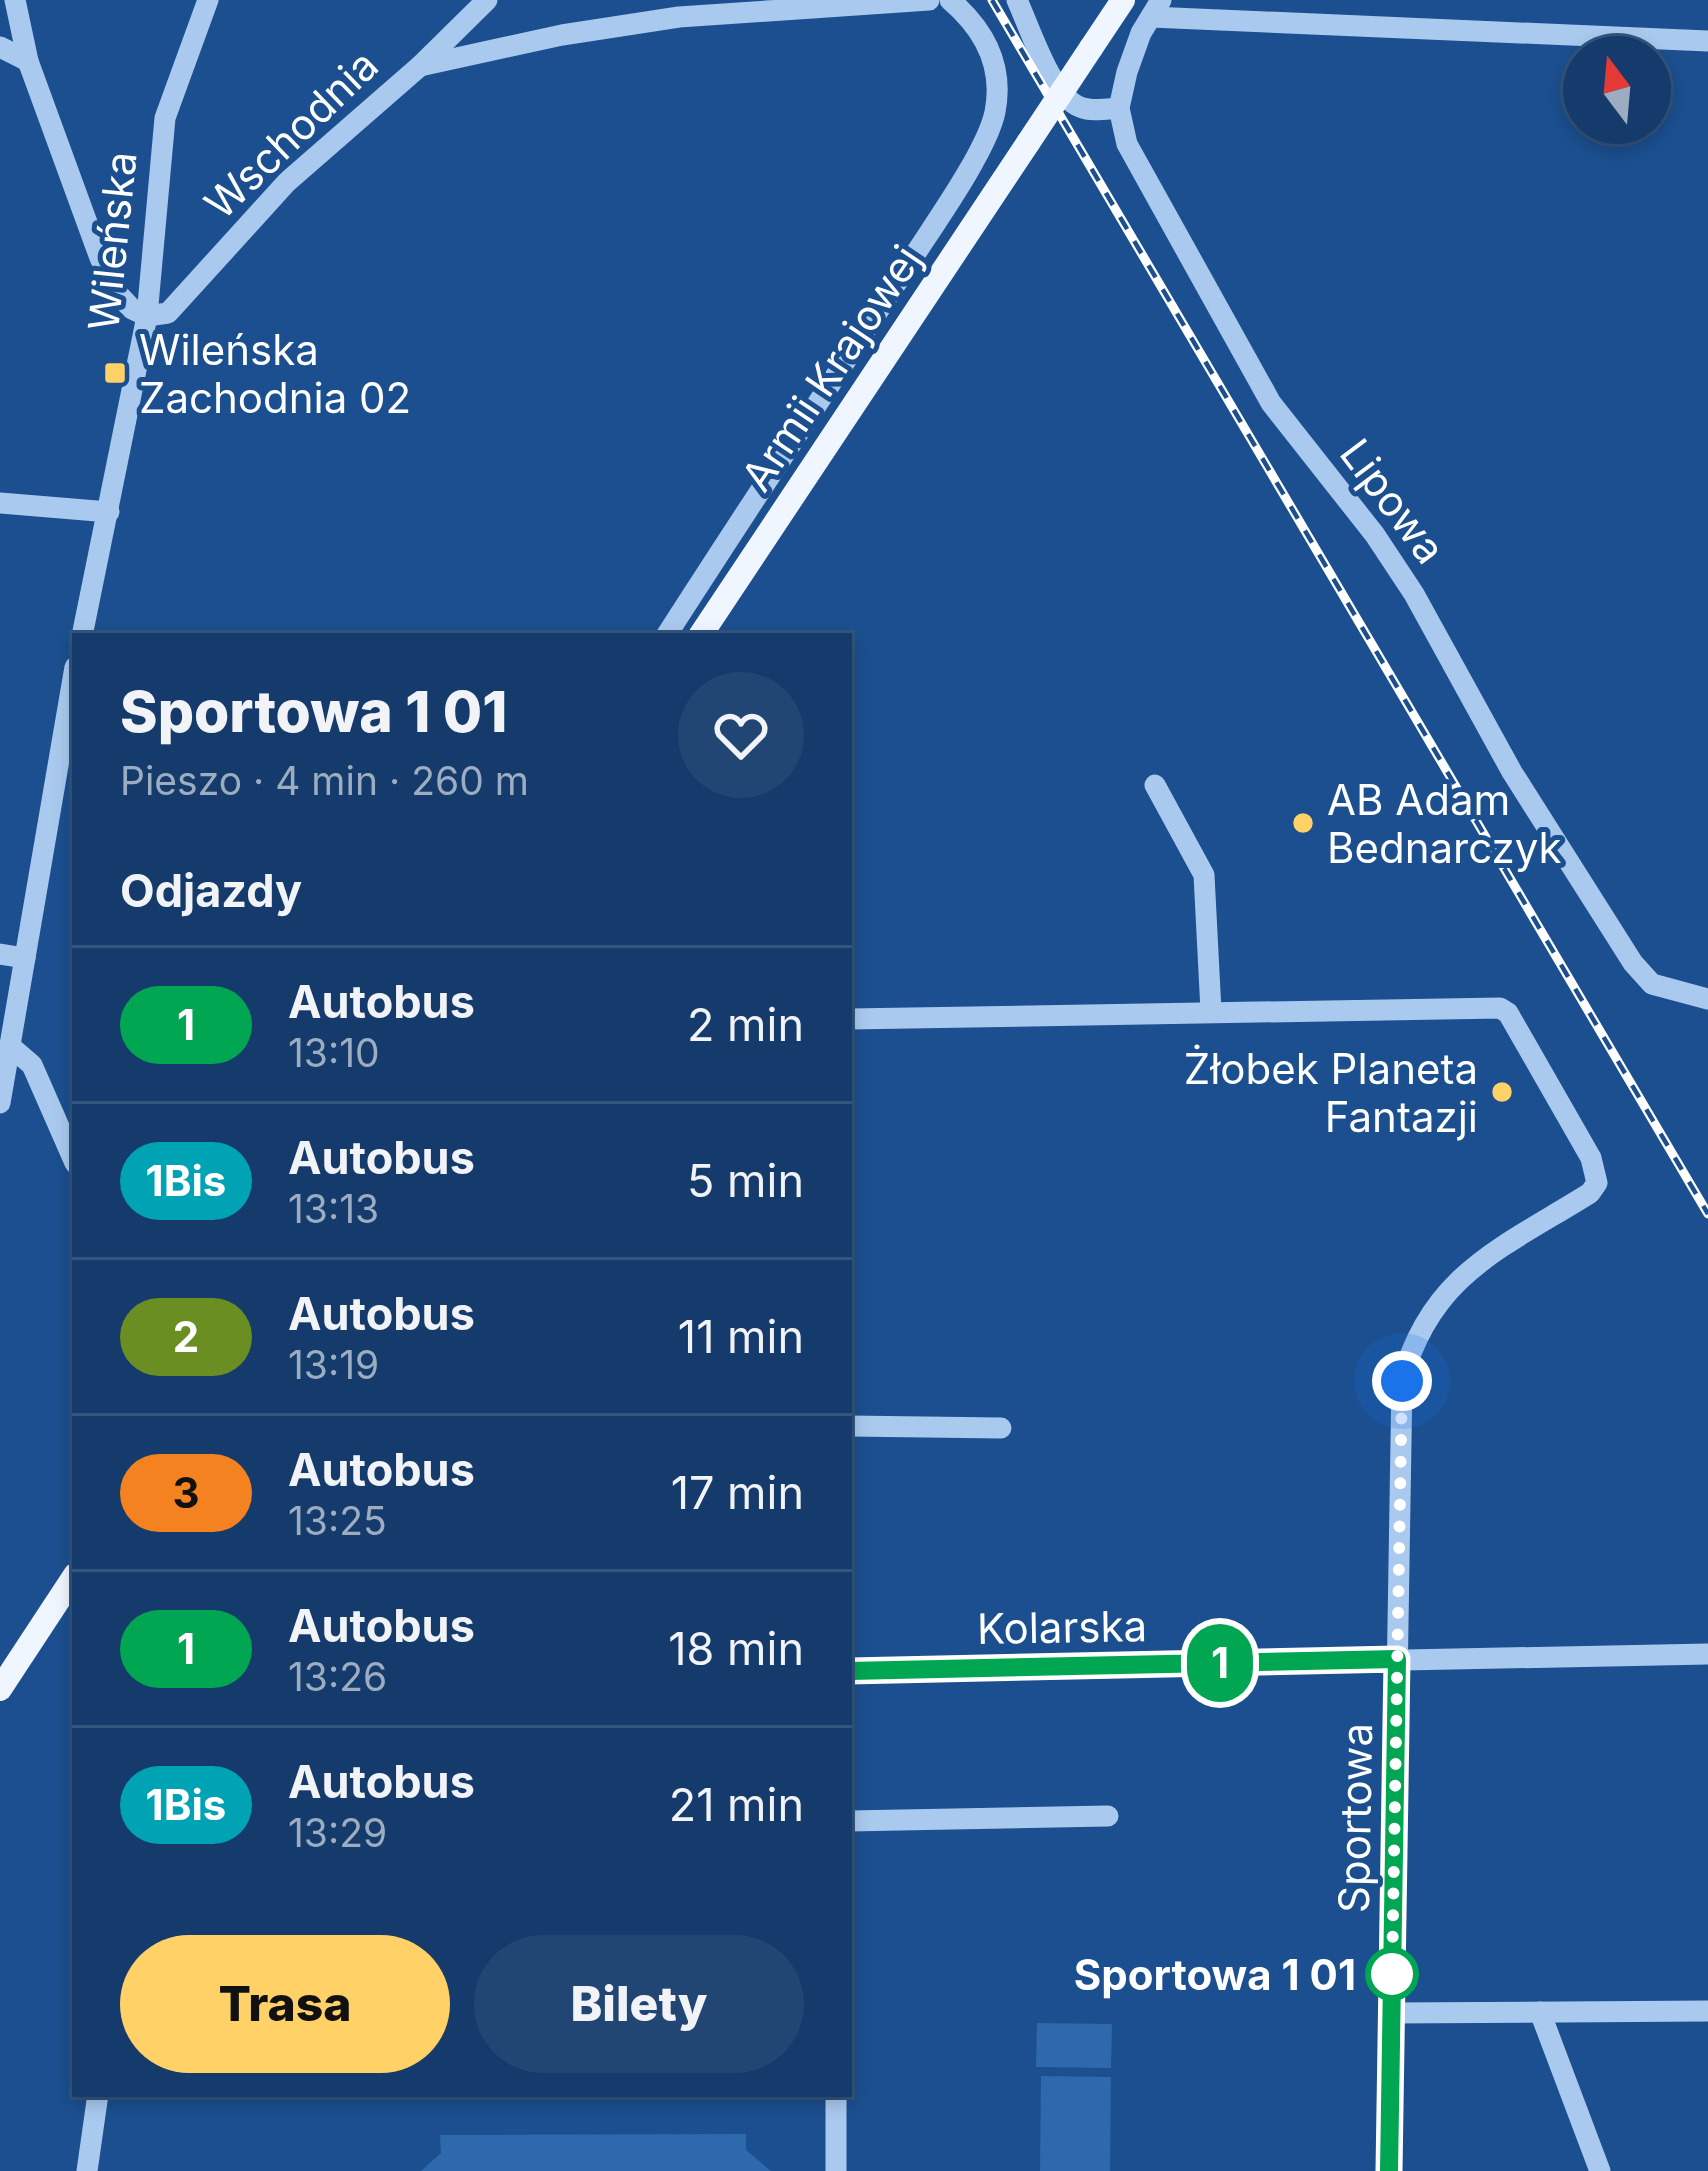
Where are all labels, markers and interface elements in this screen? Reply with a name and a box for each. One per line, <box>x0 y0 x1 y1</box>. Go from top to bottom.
north arrow <box>1563 36 1671 144</box>
map controls <box>1563 36 1671 144</box>
street label: Wschodnia <box>194 39 388 229</box>
street label: Wileńska <box>77 149 147 333</box>
street label: Armii Krajowej <box>730 236 932 500</box>
place label: Wileńska Zachodnia 02 <box>139 324 411 423</box>
marker: Wileńska Zachodnia 02 <box>102 360 128 386</box>
street label: Lipowa <box>1330 429 1456 573</box>
button: heart <box>678 672 804 798</box>
text: Sportowa 1 01 <box>120 677 507 746</box>
text: Pieszo · 4 min · 260 m <box>120 757 529 804</box>
place label: AB Adam Bednarczyk <box>1327 774 1562 873</box>
marker: AB Adam Bednarczyk <box>1290 810 1316 836</box>
text: Odjazdy <box>120 863 302 918</box>
text: Autobus <box>288 974 475 1029</box>
text: 2 min <box>687 997 804 1052</box>
text: 1 <box>177 999 195 1050</box>
text: 13:10 <box>288 1029 380 1076</box>
place label: Żłobek Planeta Fantazji <box>1184 1043 1478 1142</box>
marker: Żłobek Planeta Fantazji <box>1489 1079 1515 1105</box>
text: Autobus <box>288 1130 475 1185</box>
text: 5 min <box>687 1153 804 1208</box>
text: 1Bis <box>146 1155 226 1206</box>
text: 13:13 <box>288 1185 379 1232</box>
text: Autobus <box>288 1286 475 1341</box>
text: 11 min <box>678 1309 804 1364</box>
text: 2 <box>173 1311 199 1362</box>
text: 13:19 <box>288 1341 379 1388</box>
your location <box>1372 1351 1432 1411</box>
text: Autobus <box>288 1442 475 1497</box>
text: 17 min <box>671 1465 804 1520</box>
text: 3 <box>172 1467 200 1518</box>
text: 13:25 <box>288 1497 387 1544</box>
text: Autobus <box>288 1598 475 1653</box>
street label: Kolarska <box>977 1600 1147 1654</box>
text: 18 min <box>668 1621 804 1676</box>
text: 1 <box>177 1623 195 1674</box>
line badge: 1 <box>1181 1624 1259 1702</box>
text: 1 <box>1211 1637 1229 1688</box>
text: 13:26 <box>288 1653 387 1700</box>
street label: Sportowa <box>1328 1723 1382 1913</box>
text: Autobus <box>288 1754 475 1809</box>
text: 21 min <box>669 1777 804 1832</box>
text: 1Bis <box>146 1779 226 1830</box>
text: 13:29 <box>288 1809 387 1856</box>
button: Trasa <box>120 1935 450 2073</box>
button: Bilety <box>474 1935 804 2073</box>
place label: Sportowa 1 01 <box>1074 1949 1356 2000</box>
marker: Sportowa 1 01 <box>1367 1949 1417 1999</box>

